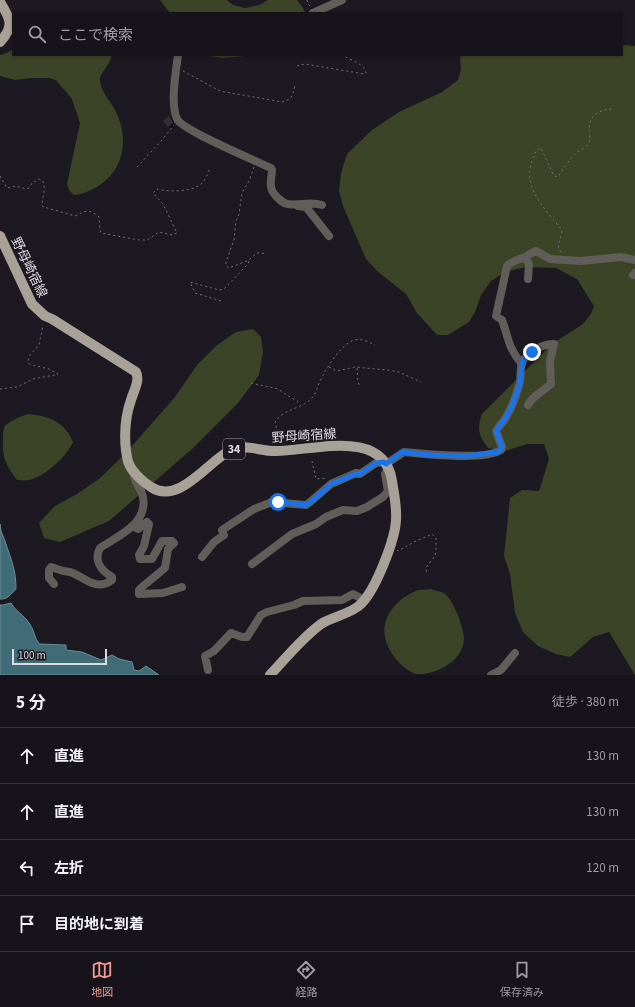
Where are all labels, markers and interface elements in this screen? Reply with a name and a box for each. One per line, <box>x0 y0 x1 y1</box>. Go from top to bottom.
search box <box>12 12 623 56</box>
icon: search <box>26 23 48 45</box>
text: ここで検索 <box>58 25 133 46</box>
street label: 野母崎宿線 <box>7 234 51 301</box>
route end <box>523 343 541 361</box>
street label: 野母崎宿線 <box>271 425 337 447</box>
road number: 34 <box>223 439 245 459</box>
route start <box>269 493 287 511</box>
scale bar <box>12 647 107 666</box>
text: 100 m <box>18 648 46 663</box>
text: 5 分 <box>16 691 45 715</box>
text: 徒歩 · 380 m <box>552 693 619 711</box>
icon: ahead <box>16 745 38 767</box>
text: 直進 <box>54 746 84 767</box>
text: 130 m <box>586 747 619 765</box>
icon: ahead <box>16 801 38 823</box>
text: 直進 <box>54 802 84 823</box>
text: 130 m <box>586 803 619 821</box>
icon: left <box>16 857 38 879</box>
text: 左折 <box>54 858 84 879</box>
text: 120 m <box>586 859 619 877</box>
icon: arrive <box>16 913 38 935</box>
text: 目的地に到着 <box>54 914 144 935</box>
tab: 地図 <box>91 959 113 1000</box>
tab: 経路 <box>295 959 317 1000</box>
tab: 保存済み <box>500 959 544 1000</box>

